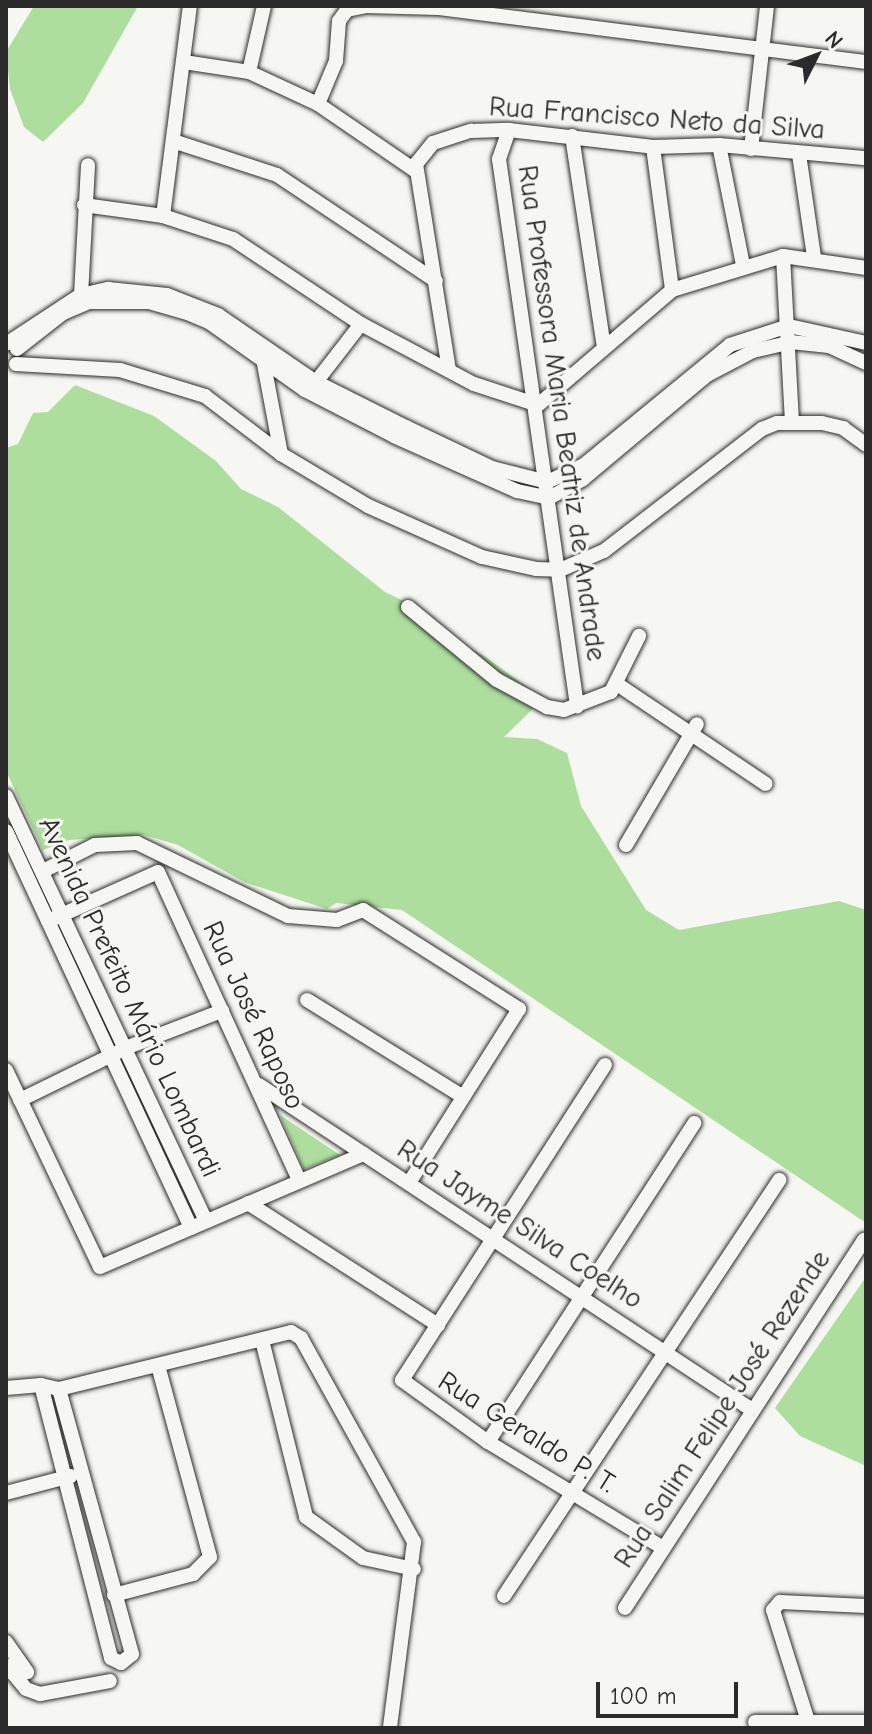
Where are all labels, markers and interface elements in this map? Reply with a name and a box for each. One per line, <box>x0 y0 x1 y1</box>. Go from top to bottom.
north arrow <box>776 16 856 96</box>
text: N <box>819 26 848 54</box>
street label: Rua Francisco Neto da Silva <box>488 90 826 146</box>
street label: Rua Professora Maria Beatriz de Andrade <box>511 163 613 663</box>
street label: Avenida Prefeito Mário Lombardi <box>32 812 228 1182</box>
street label: Rua José Raposo <box>196 916 312 1114</box>
street label: Rua Jayme Silva Coelho <box>391 1132 649 1316</box>
street label: Rua Salim Felipe José Rezende <box>607 1244 837 1574</box>
street label: Rua Geraldo P. T. <box>432 1364 622 1500</box>
scale bar <box>600 1666 742 1716</box>
text: 100 m <box>610 1682 677 1710</box>

